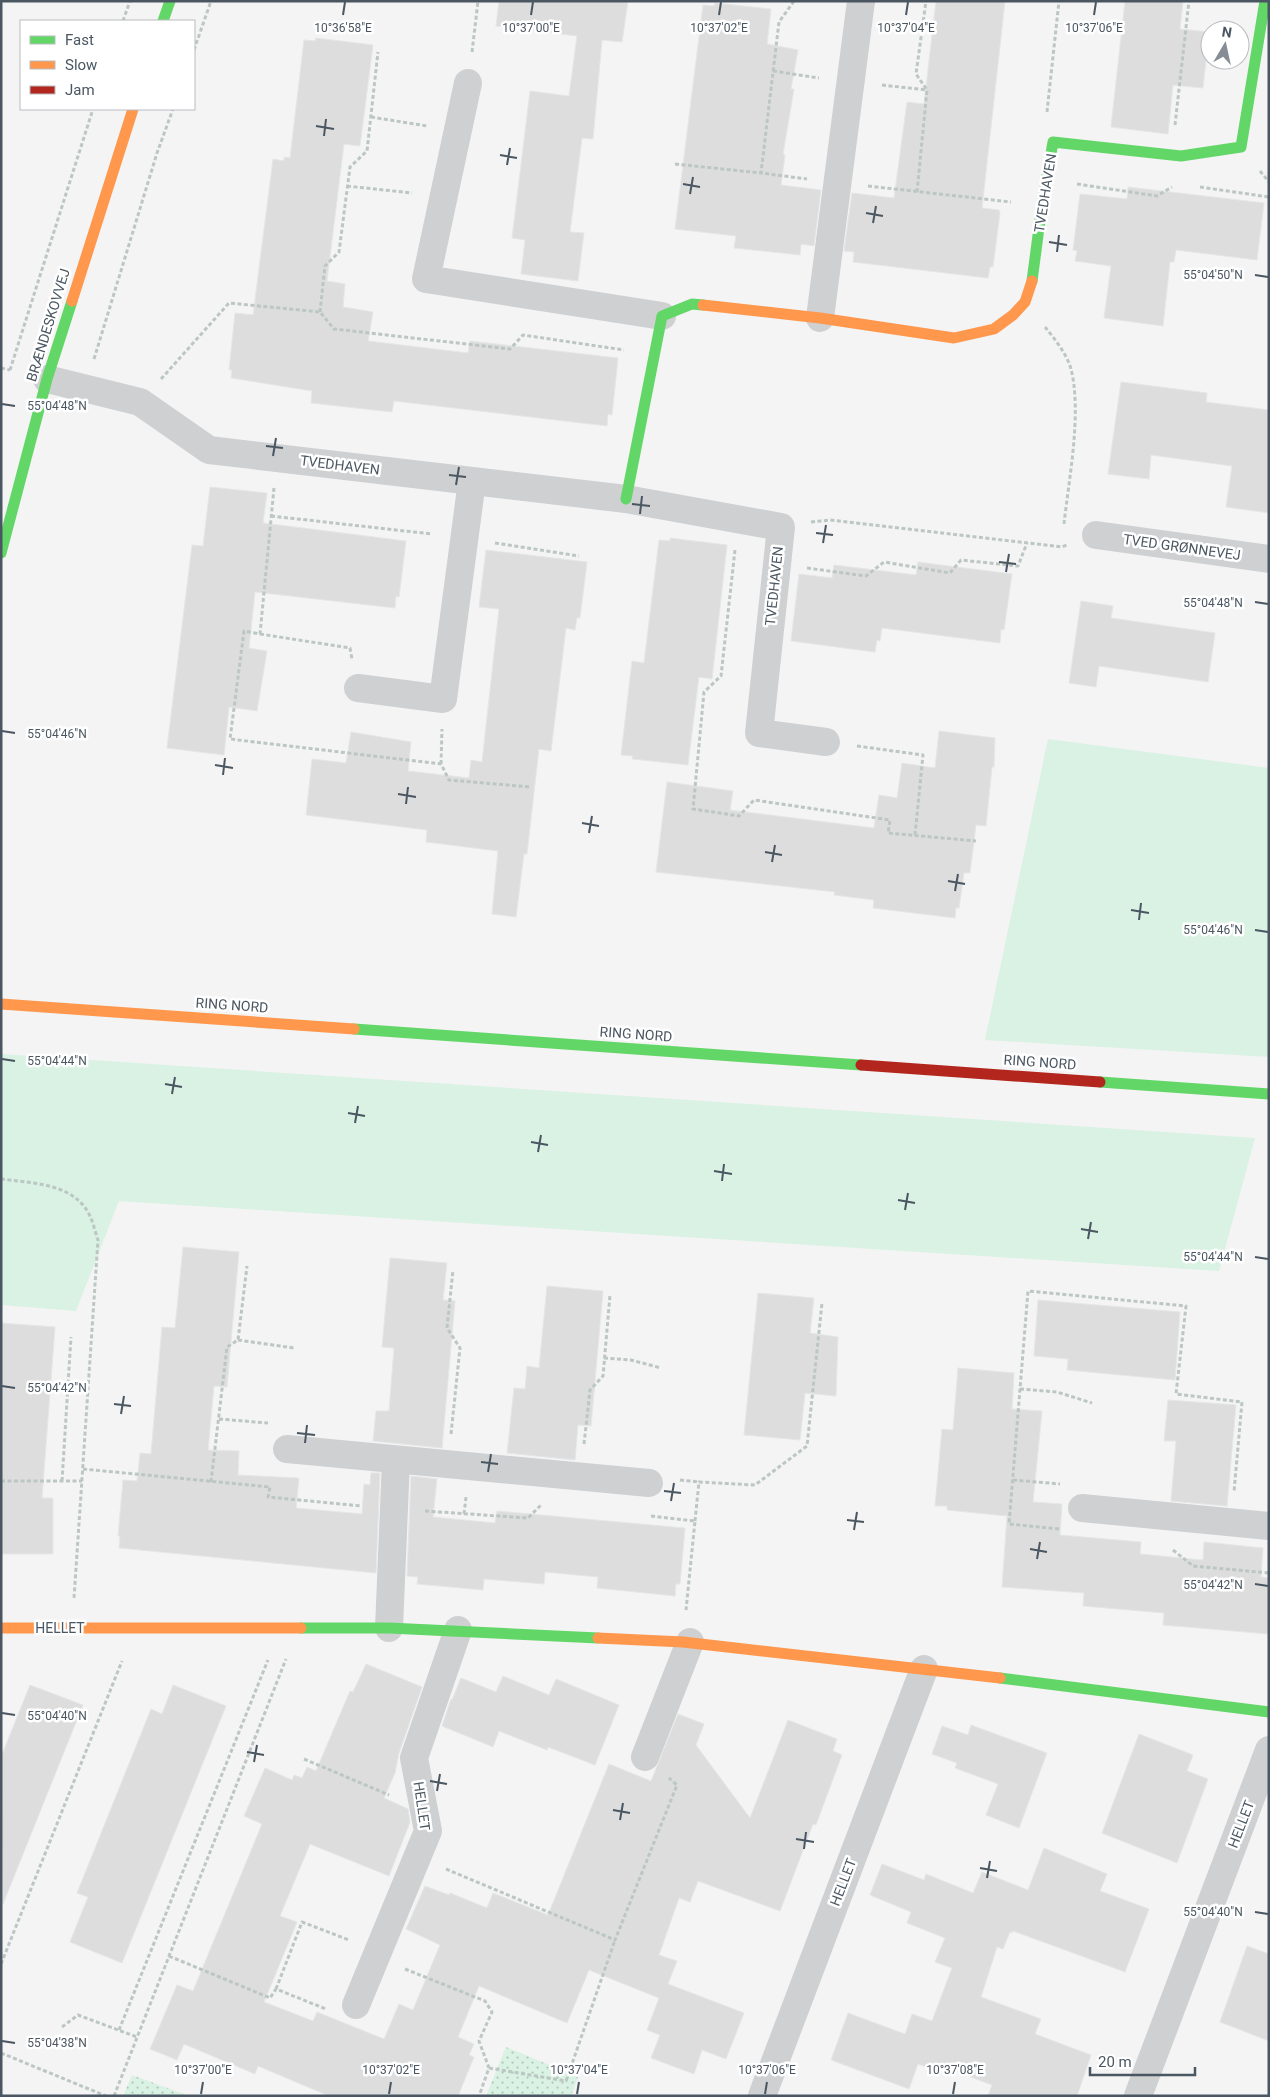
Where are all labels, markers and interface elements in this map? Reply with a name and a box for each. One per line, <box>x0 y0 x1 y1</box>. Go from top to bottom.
legend <box>20 20 195 110</box>
north arrow <box>1200 20 1250 70</box>
text: 10°36'58"E <box>314 21 372 35</box>
text: 10°37'00"E <box>502 21 560 35</box>
text: 10°37'02"E <box>690 21 748 35</box>
text: 10°37'04"E <box>877 21 935 35</box>
text: 10°37'06"E <box>1065 21 1123 35</box>
text: N <box>1221 23 1233 41</box>
text: Fast <box>65 31 94 49</box>
text: Slow <box>65 56 97 74</box>
text: Jam <box>65 81 95 99</box>
street label: TVEDHAVEN <box>1031 152 1059 234</box>
street label: BRÆNDESKOVVEJ <box>23 267 73 383</box>
text: 55°04'50"N <box>1183 268 1243 282</box>
text: 55°04'48"N <box>27 399 87 413</box>
street label: TVEDHAVEN <box>299 452 381 478</box>
street label: TVED GRØNNEVEJ <box>1122 531 1242 563</box>
street label: TVEDHAVEN <box>762 545 786 627</box>
text: 55°04'48"N <box>1183 596 1243 610</box>
text: 55°04'46"N <box>27 727 87 741</box>
text: 55°04'46"N <box>1183 923 1243 937</box>
street label: RING NORD <box>195 994 269 1016</box>
street label: RING NORD <box>599 1023 673 1045</box>
street label: RING NORD <box>1003 1051 1077 1073</box>
text: 55°04'44"N <box>27 1054 87 1068</box>
text: 55°04'44"N <box>1183 1250 1243 1264</box>
text: 55°04'42"N <box>27 1381 87 1395</box>
text: 55°04'42"N <box>1183 1578 1243 1592</box>
street label: HELLET <box>35 1620 85 1636</box>
text: 55°04'40"N <box>27 1709 87 1723</box>
street label: HELLET <box>411 1780 433 1832</box>
street label: HELLET <box>1225 1797 1258 1850</box>
street label: HELLET <box>827 1855 860 1908</box>
text: 55°04'40"N <box>1183 1905 1243 1919</box>
text: 55°04'38"N <box>27 2036 87 2050</box>
scale bar <box>1090 2044 1195 2076</box>
text: 20 m <box>1098 2053 1132 2071</box>
text: 10°37'00"E <box>174 2063 232 2077</box>
text: 10°37'02"E <box>362 2063 420 2077</box>
text: 10°37'04"E <box>550 2063 608 2077</box>
text: 10°37'06"E <box>738 2063 796 2077</box>
text: 10°37'08"E <box>926 2063 984 2077</box>

